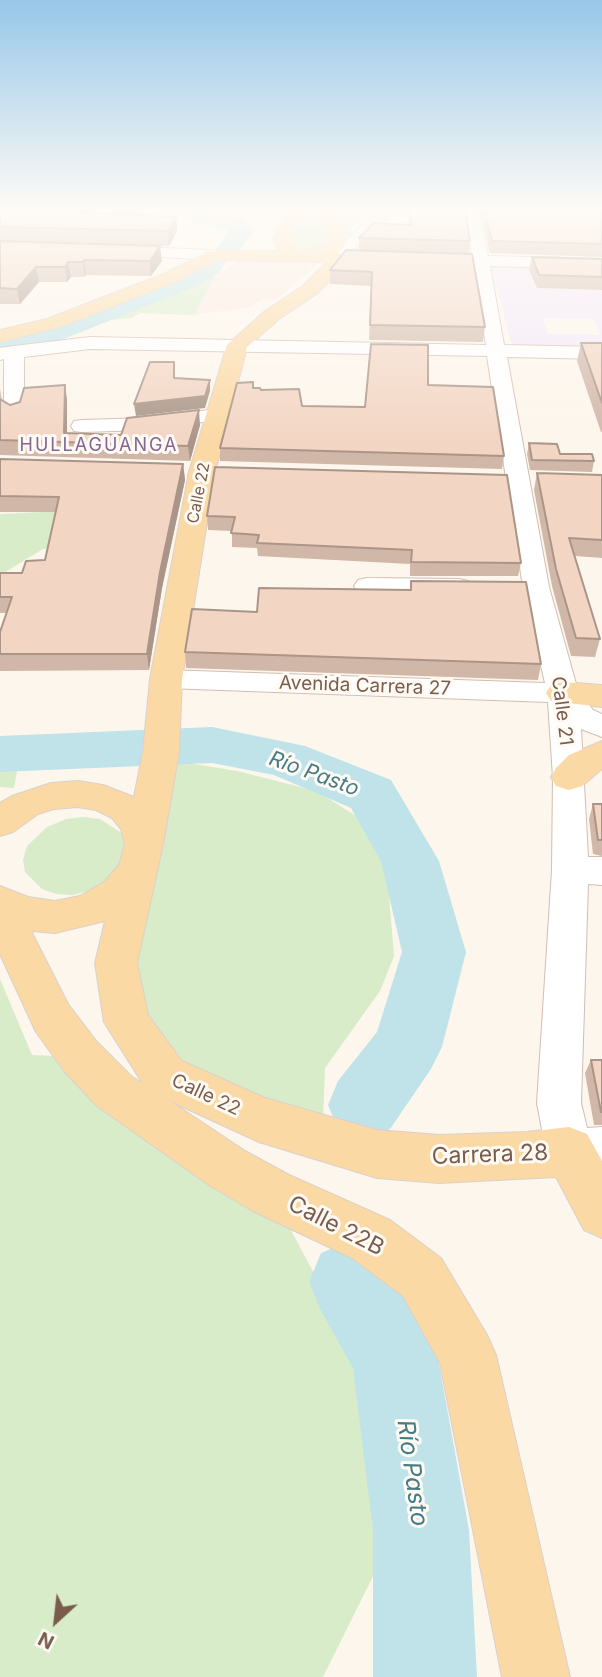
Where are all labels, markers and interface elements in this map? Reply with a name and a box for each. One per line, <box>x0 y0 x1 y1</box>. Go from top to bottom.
district label: HULLAGUANGA <box>21 435 177 457</box>
street label: Calle 22 <box>184 461 214 525</box>
street label: Avenida Carrera 27 <box>279 672 451 700</box>
street label: Calle 21 <box>546 675 578 747</box>
water label: Río Pasto <box>266 746 362 802</box>
street label: Calle 22 <box>168 1069 244 1121</box>
street label: Carrera 28 <box>431 1139 549 1171</box>
street label: Calle 22B <box>283 1190 389 1262</box>
water label: Río Pasto <box>390 1418 434 1528</box>
north arrow <box>21 1586 91 1656</box>
text: N <box>35 1627 58 1654</box>

